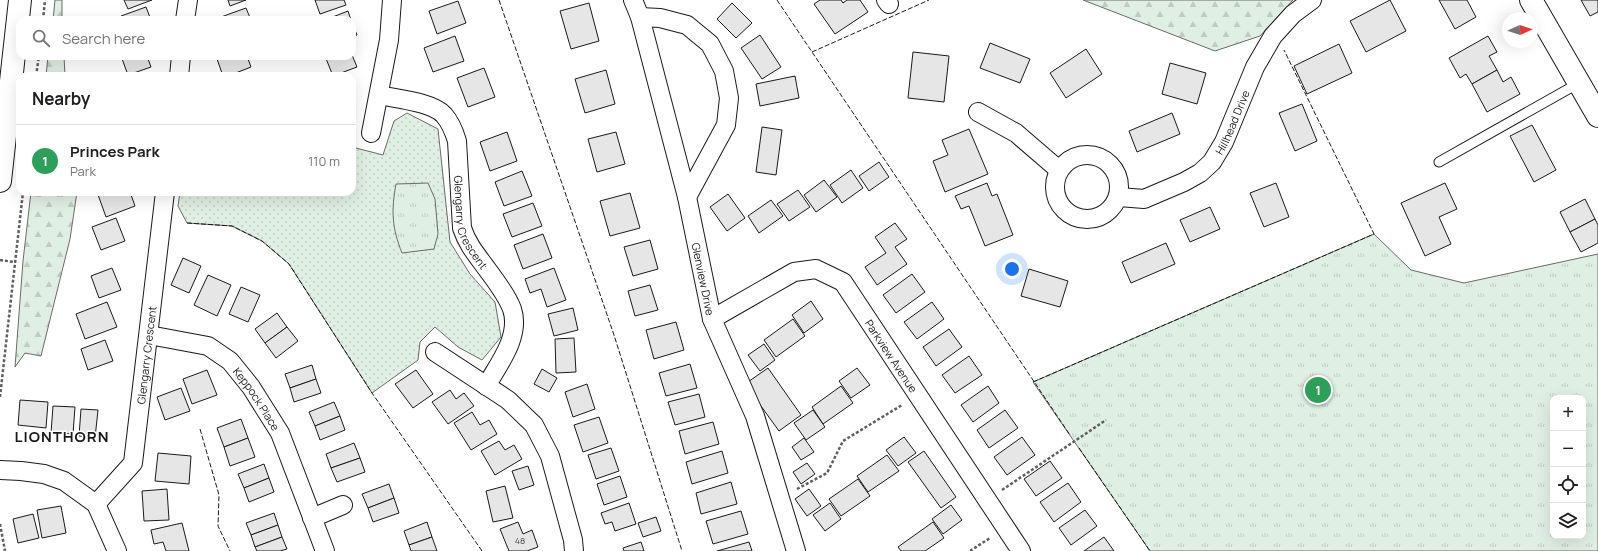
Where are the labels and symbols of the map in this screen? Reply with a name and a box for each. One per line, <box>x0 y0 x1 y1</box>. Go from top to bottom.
north arrow <box>1502 12 1538 48</box>
street label: Hillhead Drive <box>1211 87 1252 157</box>
street label: Glengarry Crescent <box>451 175 492 272</box>
street label: Glenview Drive <box>689 241 719 317</box>
your location <box>1002 259 1022 279</box>
street label: Glengarry Crescent <box>133 305 159 405</box>
street label: Parkview Avenue <box>862 316 922 396</box>
street label: Keppock Place <box>230 364 284 433</box>
pin: 1 <box>1305 375 1331 405</box>
district label: LIONTHORN <box>14 426 110 447</box>
house number: 48 <box>515 534 525 547</box>

